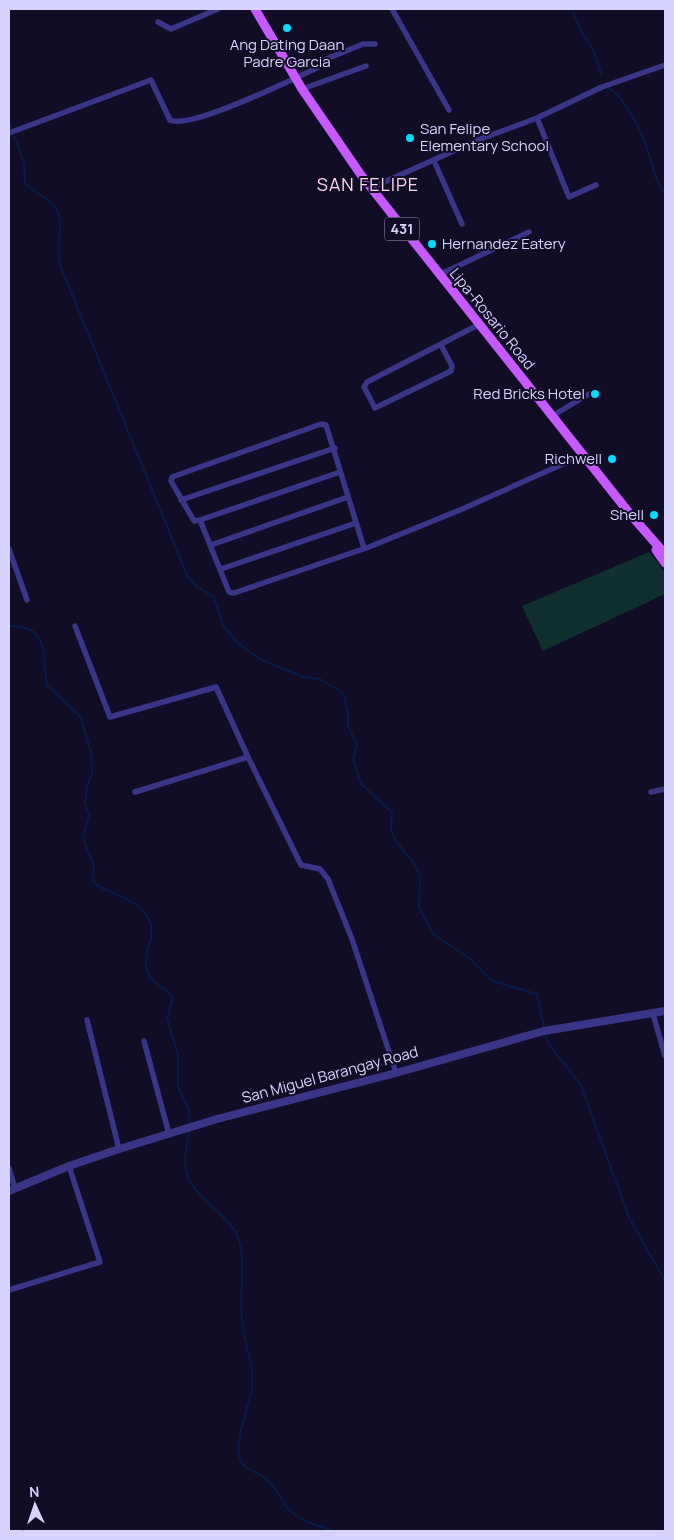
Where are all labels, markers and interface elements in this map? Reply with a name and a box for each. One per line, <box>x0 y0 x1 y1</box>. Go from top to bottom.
marker: Ang Dating Daan Padre Garcia <box>281 22 293 34</box>
place label: Ang Dating Daan Padre Garcia <box>230 34 344 72</box>
place label: San Felipe Elementary School <box>420 118 549 156</box>
marker: San Felipe Elementary School <box>404 132 416 144</box>
district label: SAN FELIPE <box>317 172 419 196</box>
road number: 431 <box>384 218 420 240</box>
place label: Hernandez Eatery <box>442 233 566 254</box>
marker: Hernandez Eatery <box>426 238 438 250</box>
street label: Lipa-Rosario Road <box>445 263 540 374</box>
place label: Red Bricks Hotel <box>473 383 585 404</box>
marker: Red Bricks Hotel <box>589 388 601 400</box>
place label: Richwell <box>545 448 602 469</box>
marker: Richwell <box>606 453 618 465</box>
place label: Shell <box>610 504 644 525</box>
marker: Shell <box>648 509 660 521</box>
street label: San Miguel Barangay Road <box>239 1041 420 1108</box>
north arrow <box>10 1480 60 1530</box>
text: N <box>29 1482 40 1501</box>

